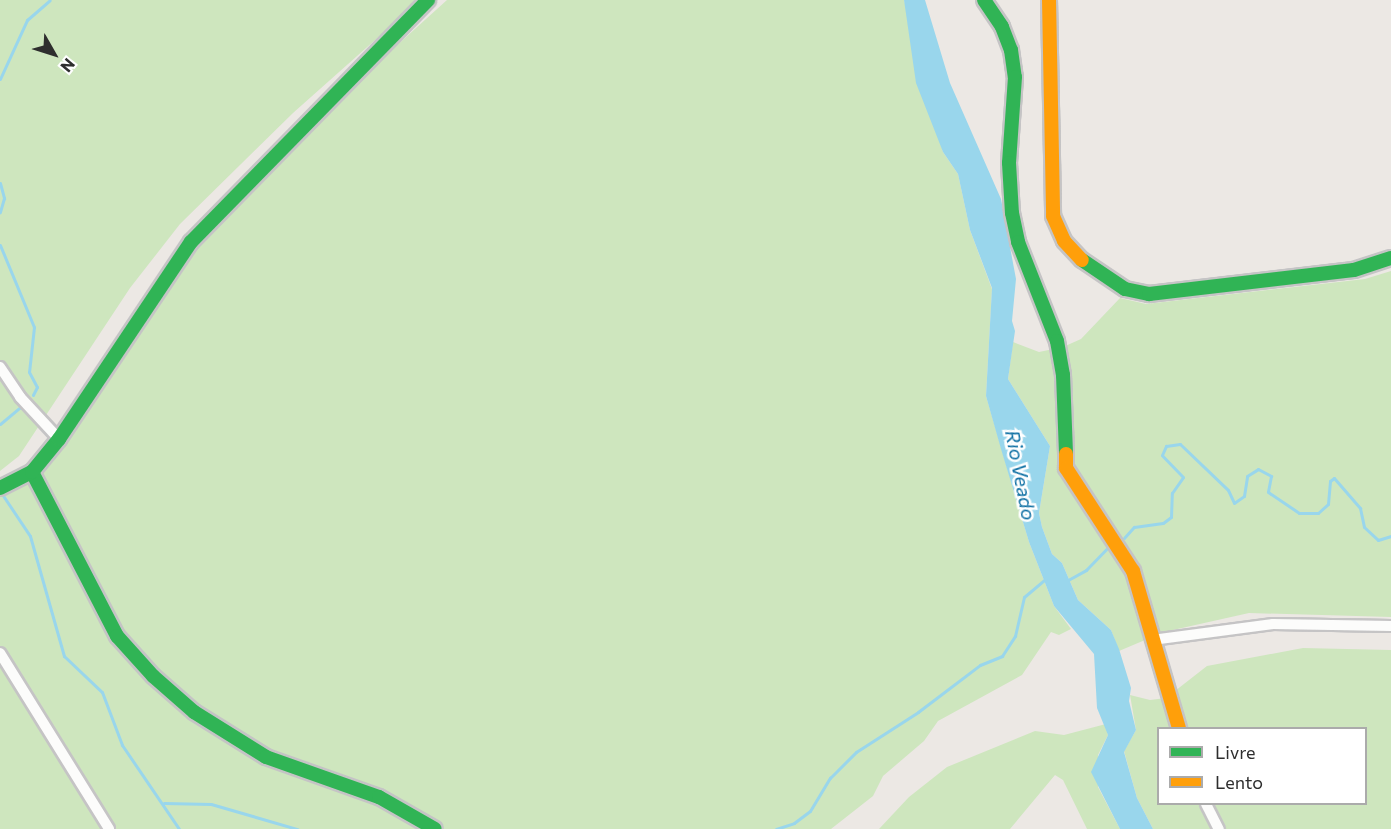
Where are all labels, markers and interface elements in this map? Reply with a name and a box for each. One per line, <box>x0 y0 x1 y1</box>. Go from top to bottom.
north arrow <box>24 24 84 84</box>
text: N <box>57 55 80 76</box>
water label: Rio Veado <box>1001 428 1041 522</box>
legend <box>1157 727 1367 805</box>
text: Livre <box>1215 741 1256 763</box>
text: Lento <box>1215 771 1263 793</box>

